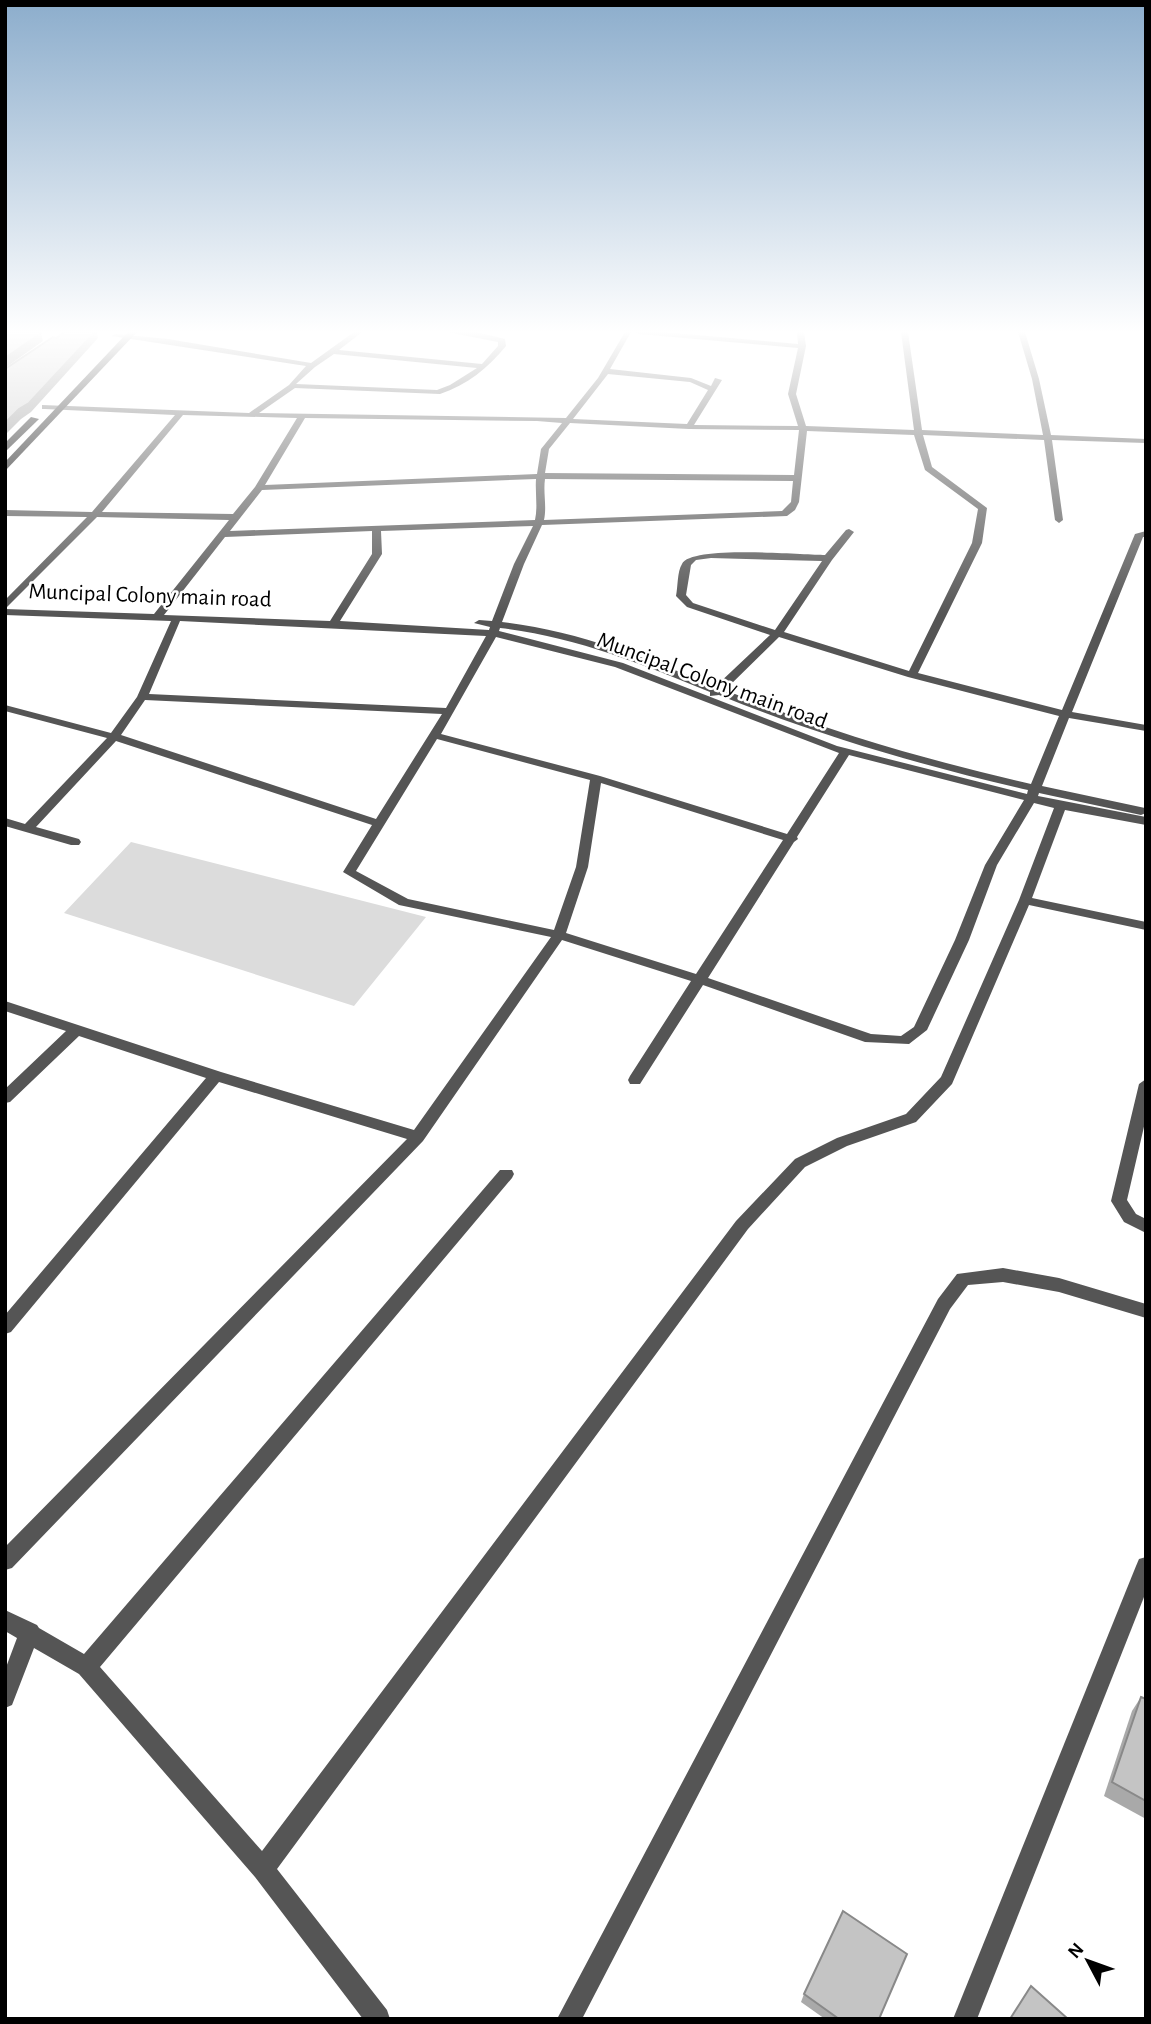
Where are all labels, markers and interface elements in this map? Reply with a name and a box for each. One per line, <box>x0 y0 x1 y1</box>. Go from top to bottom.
street label: Muncipal Colony main road <box>28 580 272 612</box>
street label: Muncipal Colony main road <box>594 629 830 733</box>
north arrow <box>1053 1926 1123 1996</box>
text: N <box>1065 1940 1088 1962</box>

